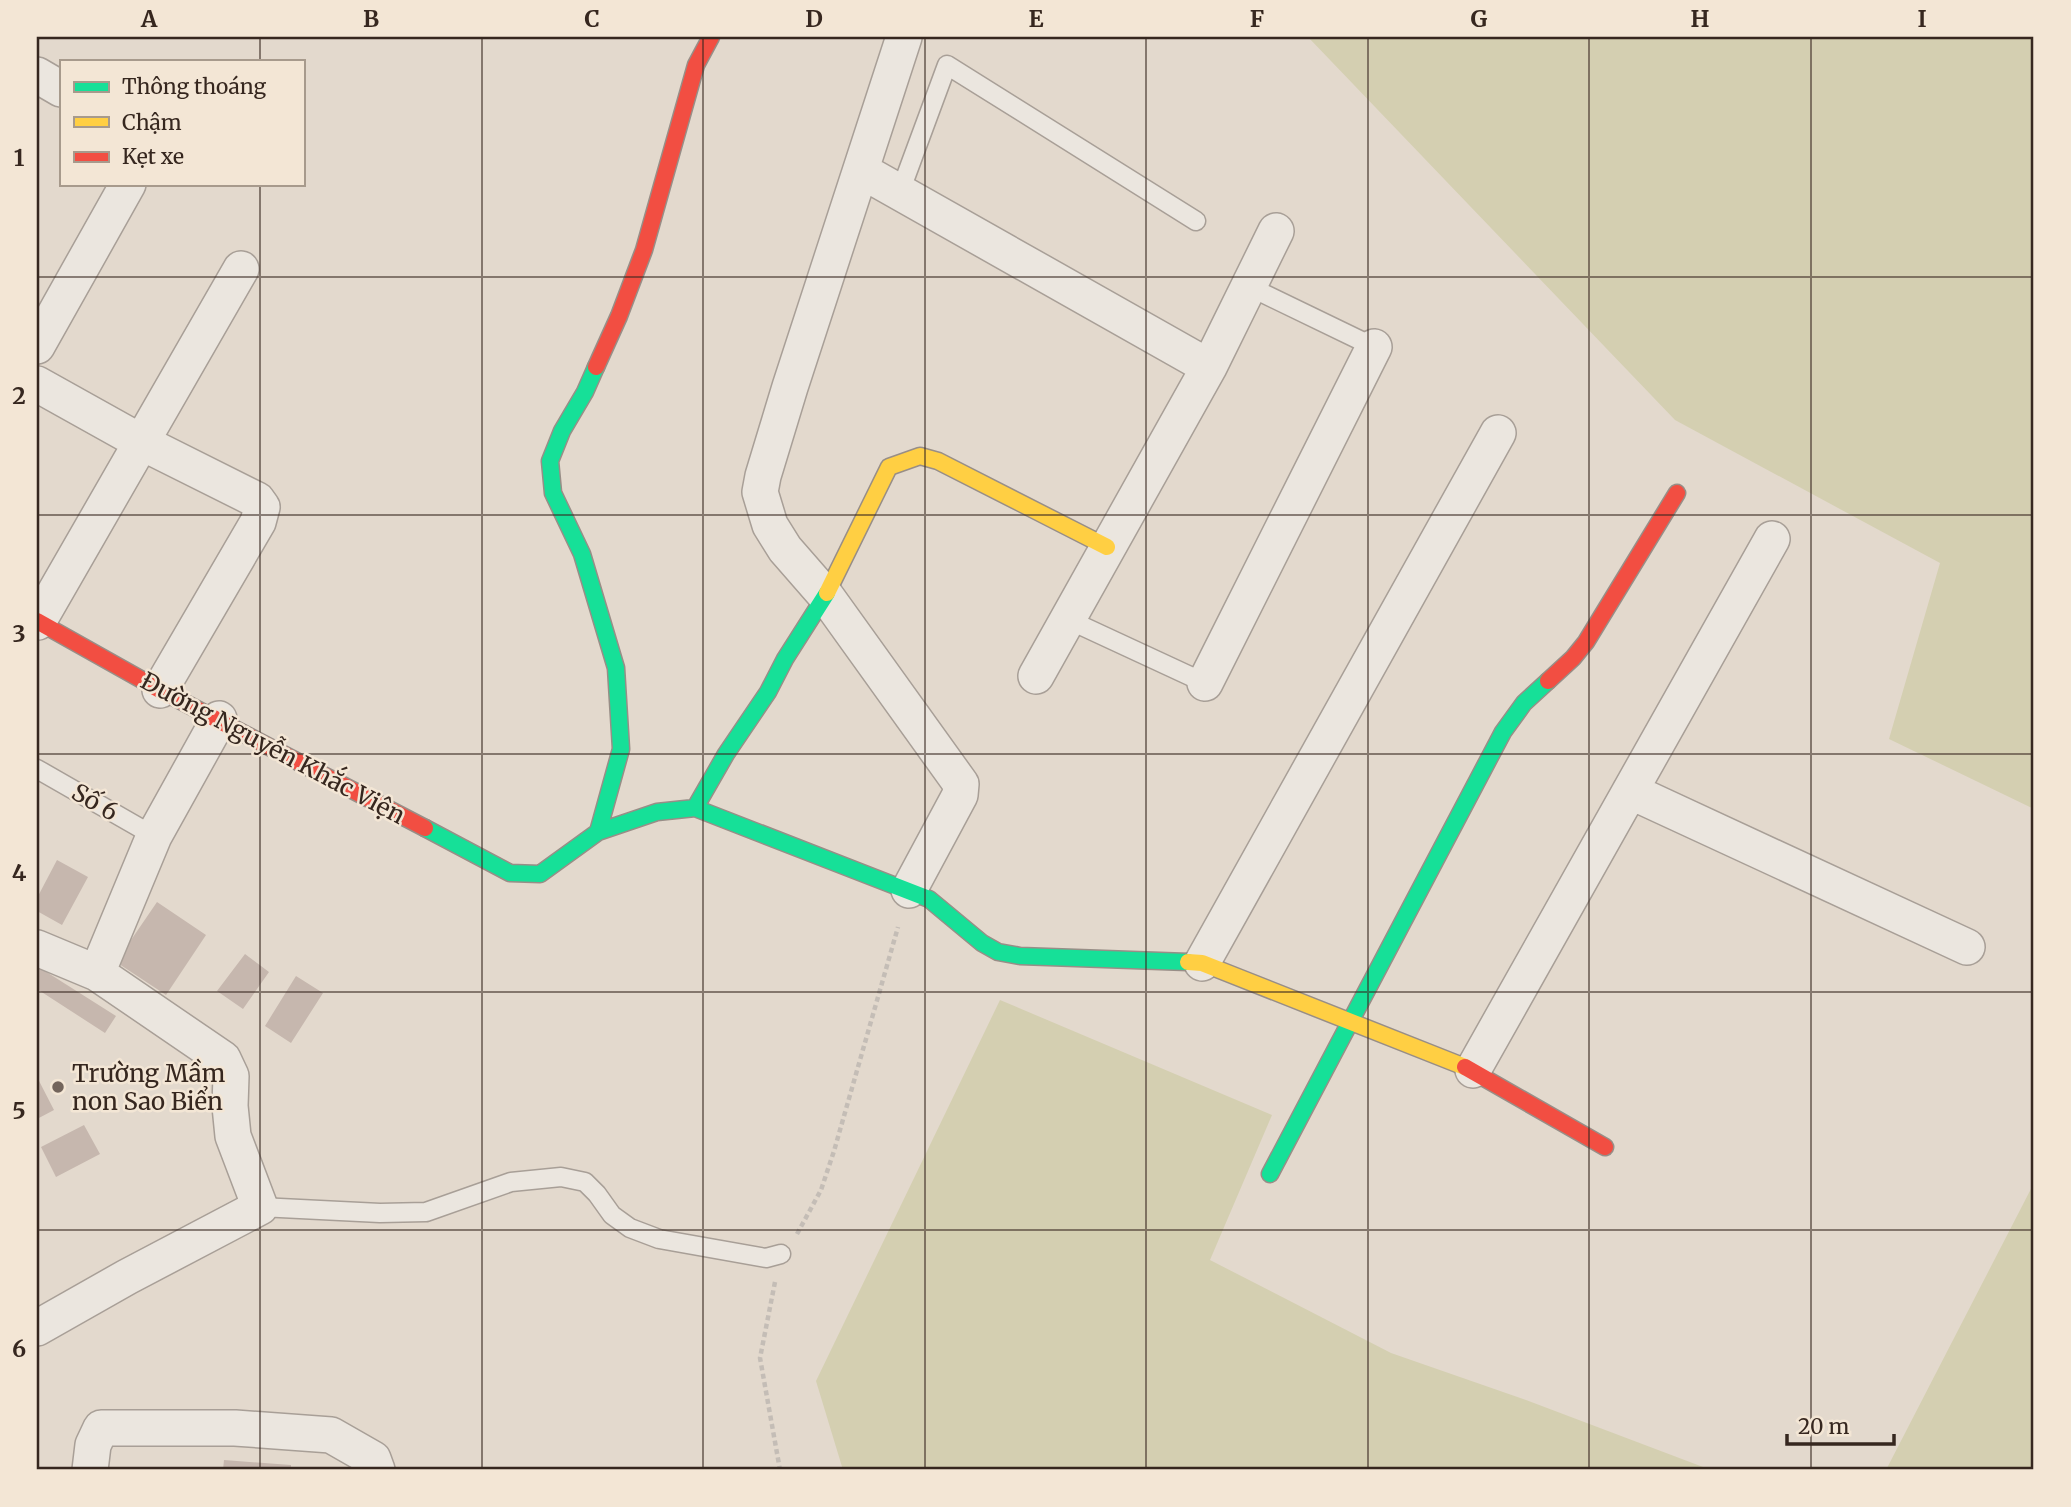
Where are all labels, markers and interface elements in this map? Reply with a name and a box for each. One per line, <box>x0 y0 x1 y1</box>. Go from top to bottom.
text: A <box>140 4 158 33</box>
text: B <box>363 4 379 33</box>
text: C <box>584 4 600 33</box>
text: D <box>805 4 823 33</box>
text: E <box>1028 4 1044 33</box>
text: F <box>1250 4 1264 33</box>
text: G <box>1471 4 1488 33</box>
text: H <box>1691 4 1710 33</box>
text: I <box>1917 4 1927 33</box>
legend <box>60 60 304 186</box>
text: Thông thoáng <box>122 73 266 100</box>
text: Chậm <box>122 109 182 136</box>
text: 1 <box>14 143 25 172</box>
text: Kẹt xe <box>122 143 184 170</box>
text: 2 <box>12 381 26 410</box>
text: 3 <box>12 619 26 648</box>
street label: Đường Nguyễn Khắc Viện <box>136 662 412 831</box>
street label: Số 6 <box>66 776 124 828</box>
text: 4 <box>12 858 27 887</box>
place label: Trường Mầm non Sao Biển <box>72 1058 225 1117</box>
marker: Trường Mầm non Sao Biển <box>50 1079 66 1095</box>
text: 5 <box>12 1096 26 1125</box>
text: 6 <box>12 1334 26 1363</box>
scale bar <box>1787 1402 1894 1446</box>
text: 20 m <box>1798 1413 1850 1440</box>

